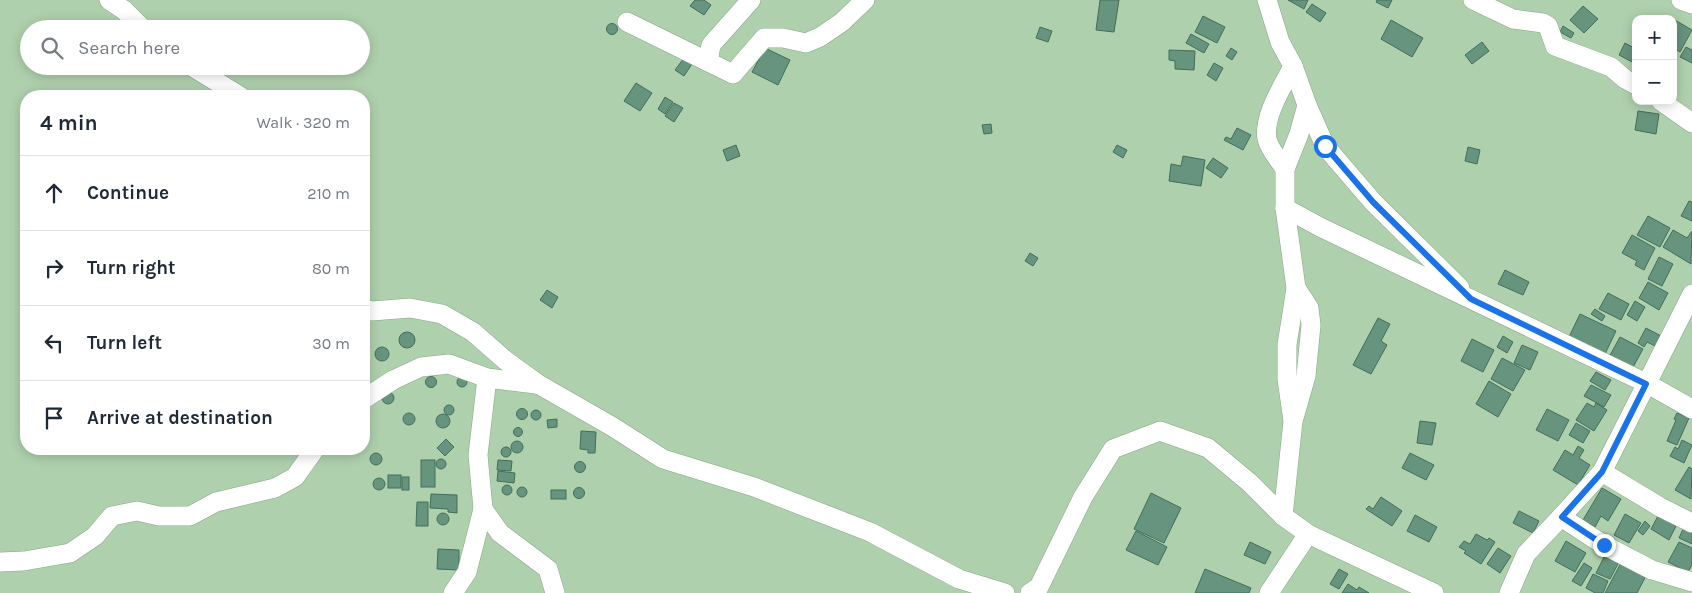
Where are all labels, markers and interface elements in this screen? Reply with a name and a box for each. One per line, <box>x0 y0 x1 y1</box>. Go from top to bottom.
map controls <box>1632 15 1677 105</box>
button: + <box>1632 15 1677 60</box>
search box <box>20 20 370 75</box>
icon: search <box>38 34 66 62</box>
text: Search here <box>78 37 180 59</box>
button: − <box>1632 60 1677 105</box>
text: 4 min <box>40 111 98 135</box>
text: Walk · 320 m <box>256 113 350 132</box>
route start <box>1314 135 1337 158</box>
icon: ahead <box>40 179 68 207</box>
text: Continue <box>87 182 169 204</box>
text: 210 m <box>307 184 350 203</box>
icon: right <box>40 254 68 282</box>
text: Turn right <box>87 257 176 279</box>
text: 80 m <box>312 259 350 278</box>
icon: left <box>40 329 68 357</box>
text: Turn left <box>87 332 162 354</box>
text: 30 m <box>312 334 350 353</box>
icon: arrive <box>40 404 68 432</box>
text: Arrive at destination <box>87 407 273 429</box>
route end <box>1593 534 1616 557</box>

